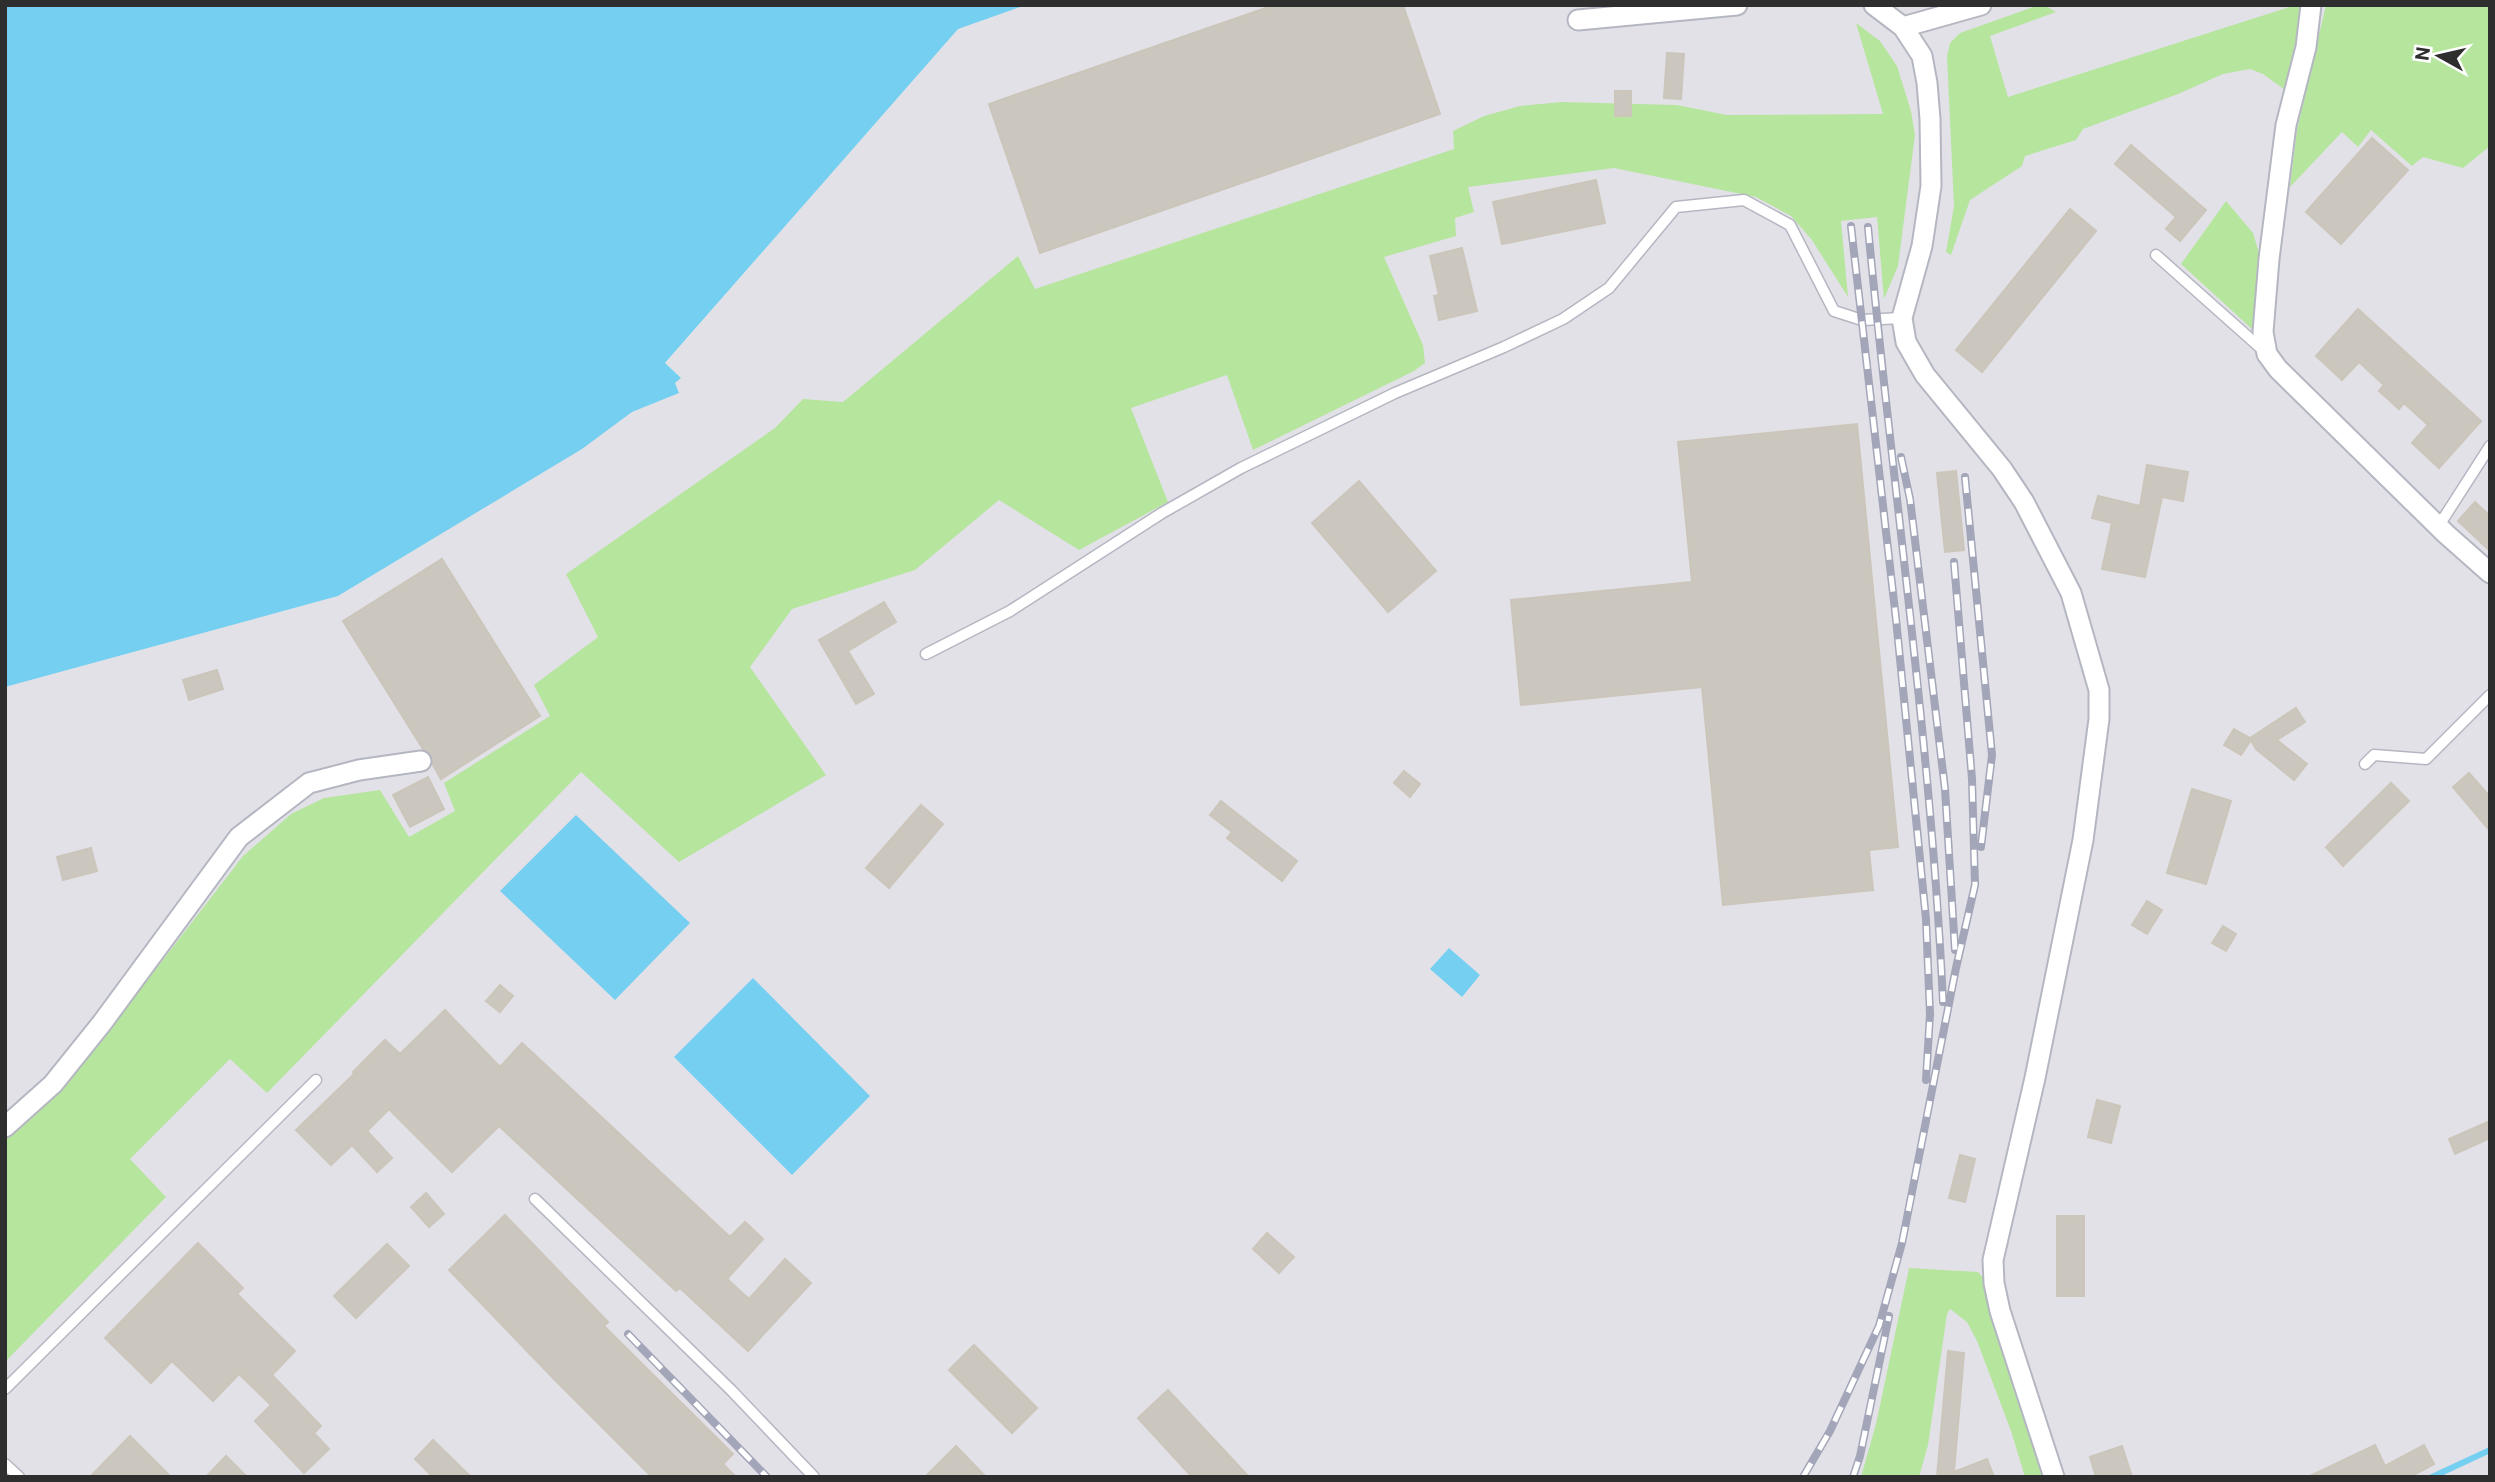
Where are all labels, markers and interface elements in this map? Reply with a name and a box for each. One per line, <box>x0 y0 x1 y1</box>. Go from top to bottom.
north arrow <box>2404 21 2474 91</box>
text: N <box>2410 45 2435 62</box>

